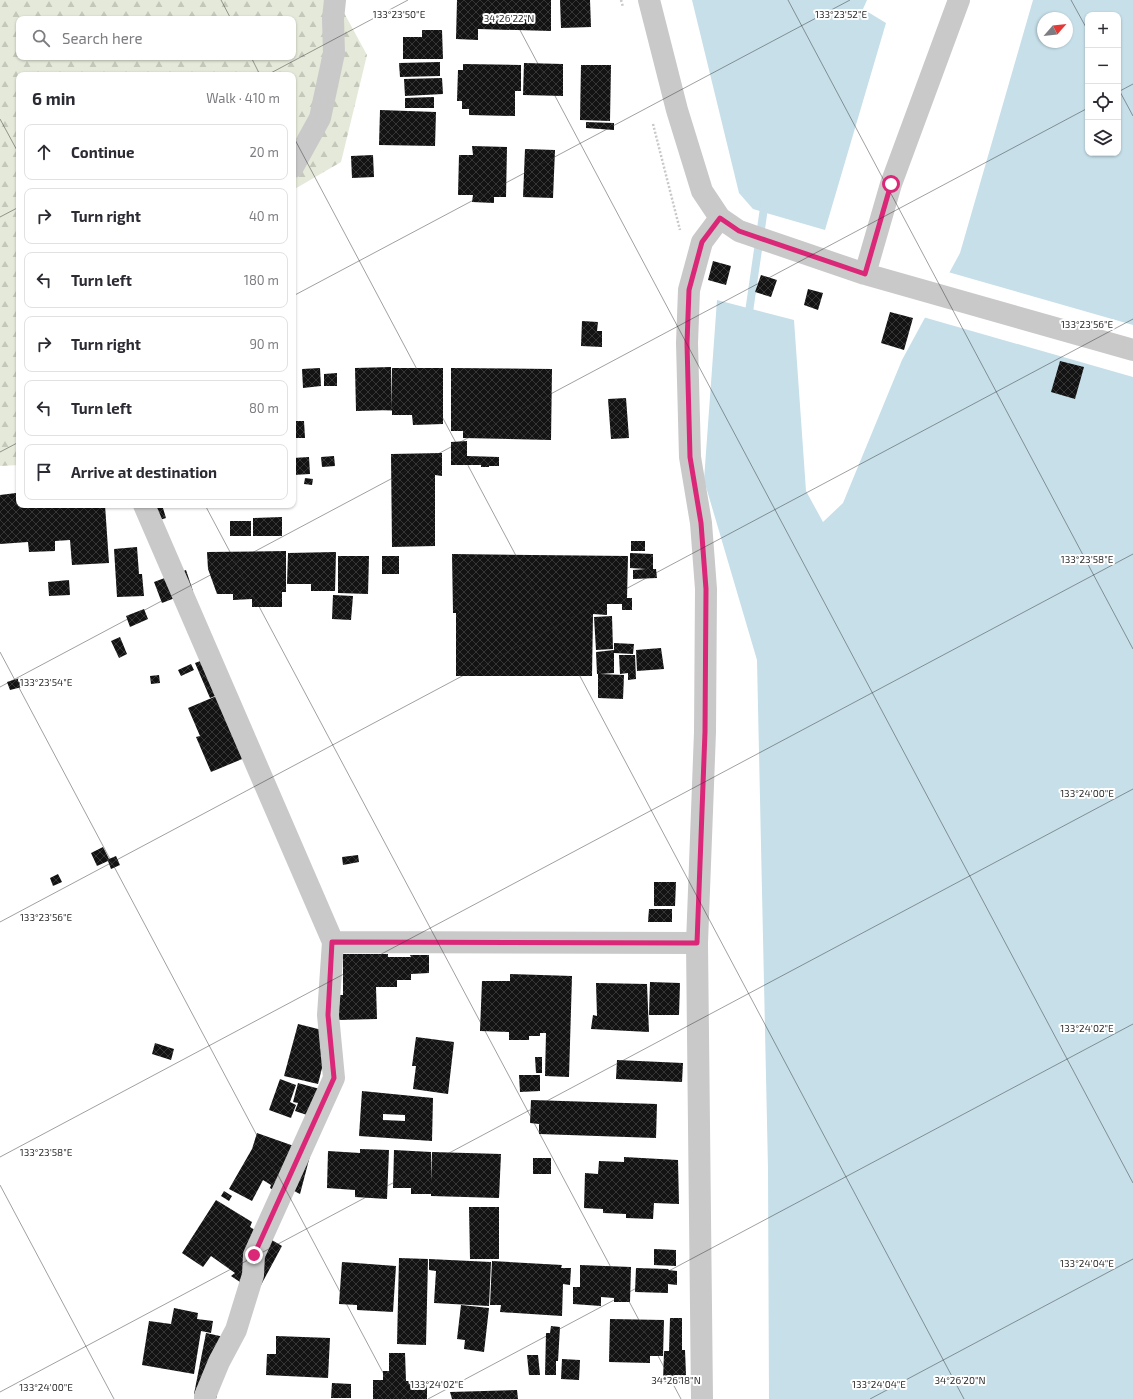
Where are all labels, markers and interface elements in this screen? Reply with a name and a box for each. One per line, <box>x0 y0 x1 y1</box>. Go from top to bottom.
text: 133°23'50"E <box>373 8 426 20</box>
text: 133°23'52"E <box>815 8 867 20</box>
text: 34°26'22"N <box>484 12 534 24</box>
north arrow <box>1037 12 1073 48</box>
map controls <box>1085 12 1121 156</box>
button: + <box>1085 12 1121 48</box>
search box <box>16 16 296 60</box>
icon: search <box>30 27 52 49</box>
text: Search here <box>62 29 143 47</box>
button: − <box>1085 48 1121 84</box>
button: locate <box>1085 84 1121 120</box>
text: 6 min <box>32 88 76 108</box>
text: Walk · 410 m <box>206 90 280 106</box>
button: layers <box>1085 120 1121 156</box>
icon: ahead <box>33 141 55 163</box>
text: Continue <box>71 143 134 161</box>
text: 20 m <box>250 144 279 160</box>
route start <box>882 175 900 193</box>
icon: right <box>33 205 55 227</box>
text: Turn right <box>71 207 141 225</box>
text: 40 m <box>249 208 279 224</box>
icon: left <box>33 269 55 291</box>
text: Turn left <box>71 271 132 289</box>
text: 180 m <box>244 272 279 288</box>
text: 133°23'56"E <box>1061 318 1114 330</box>
icon: right <box>33 333 55 355</box>
text: Turn right <box>71 335 141 353</box>
text: 90 m <box>249 336 279 352</box>
icon: left <box>33 397 55 419</box>
text: Turn left <box>71 399 132 417</box>
text: 80 m <box>249 400 279 416</box>
icon: arrive <box>33 461 55 483</box>
text: Arrive at destination <box>71 463 217 481</box>
text: 133°23'58"E <box>1061 553 1114 565</box>
text: 133°23'54"E <box>20 676 73 688</box>
text: 133°24'00"E <box>1060 787 1114 799</box>
text: 133°23'56"E <box>20 911 73 923</box>
text: 133°24'02"E <box>1060 1022 1114 1034</box>
text: 133°23'58"E <box>20 1146 73 1158</box>
route end <box>245 1246 263 1264</box>
text: 133°24'04"E <box>1060 1257 1114 1269</box>
text: 34°26'18"N <box>651 1374 701 1386</box>
text: 34°26'20"N <box>935 1374 986 1386</box>
text: 133°24'02"E <box>410 1378 464 1390</box>
text: 133°24'04"E <box>852 1378 906 1390</box>
text: 133°24'00"E <box>19 1381 73 1393</box>

